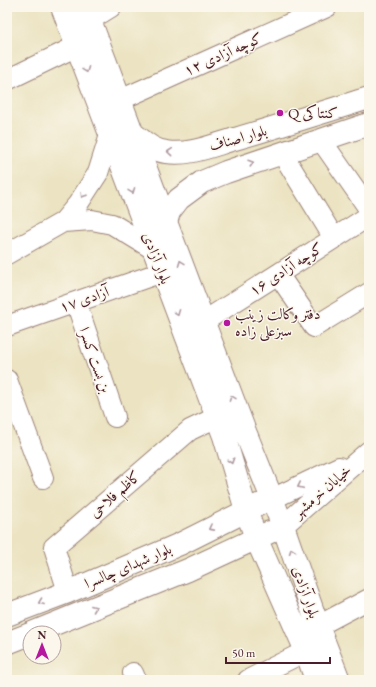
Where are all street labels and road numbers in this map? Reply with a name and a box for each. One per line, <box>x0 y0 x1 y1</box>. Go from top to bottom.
street label: کوچه آزادی ۱۲ <box>181 28 266 81</box>
street label: بلوار اصناف <box>207 120 269 155</box>
street label: بلوار آزادی <box>139 229 176 287</box>
street label: کوچه آزادی ۱۶ <box>245 238 327 301</box>
street label: آزادی ۱۷ <box>57 281 113 316</box>
street label: بن بست کسرا <box>74 324 116 396</box>
street label: خیابان خرمشهر <box>287 460 356 523</box>
street label: کاظم فلاحی <box>85 466 148 525</box>
street label: بلوار شهدای چالسرا <box>81 539 175 594</box>
street label: بلوار آزادی <box>289 563 324 621</box>

